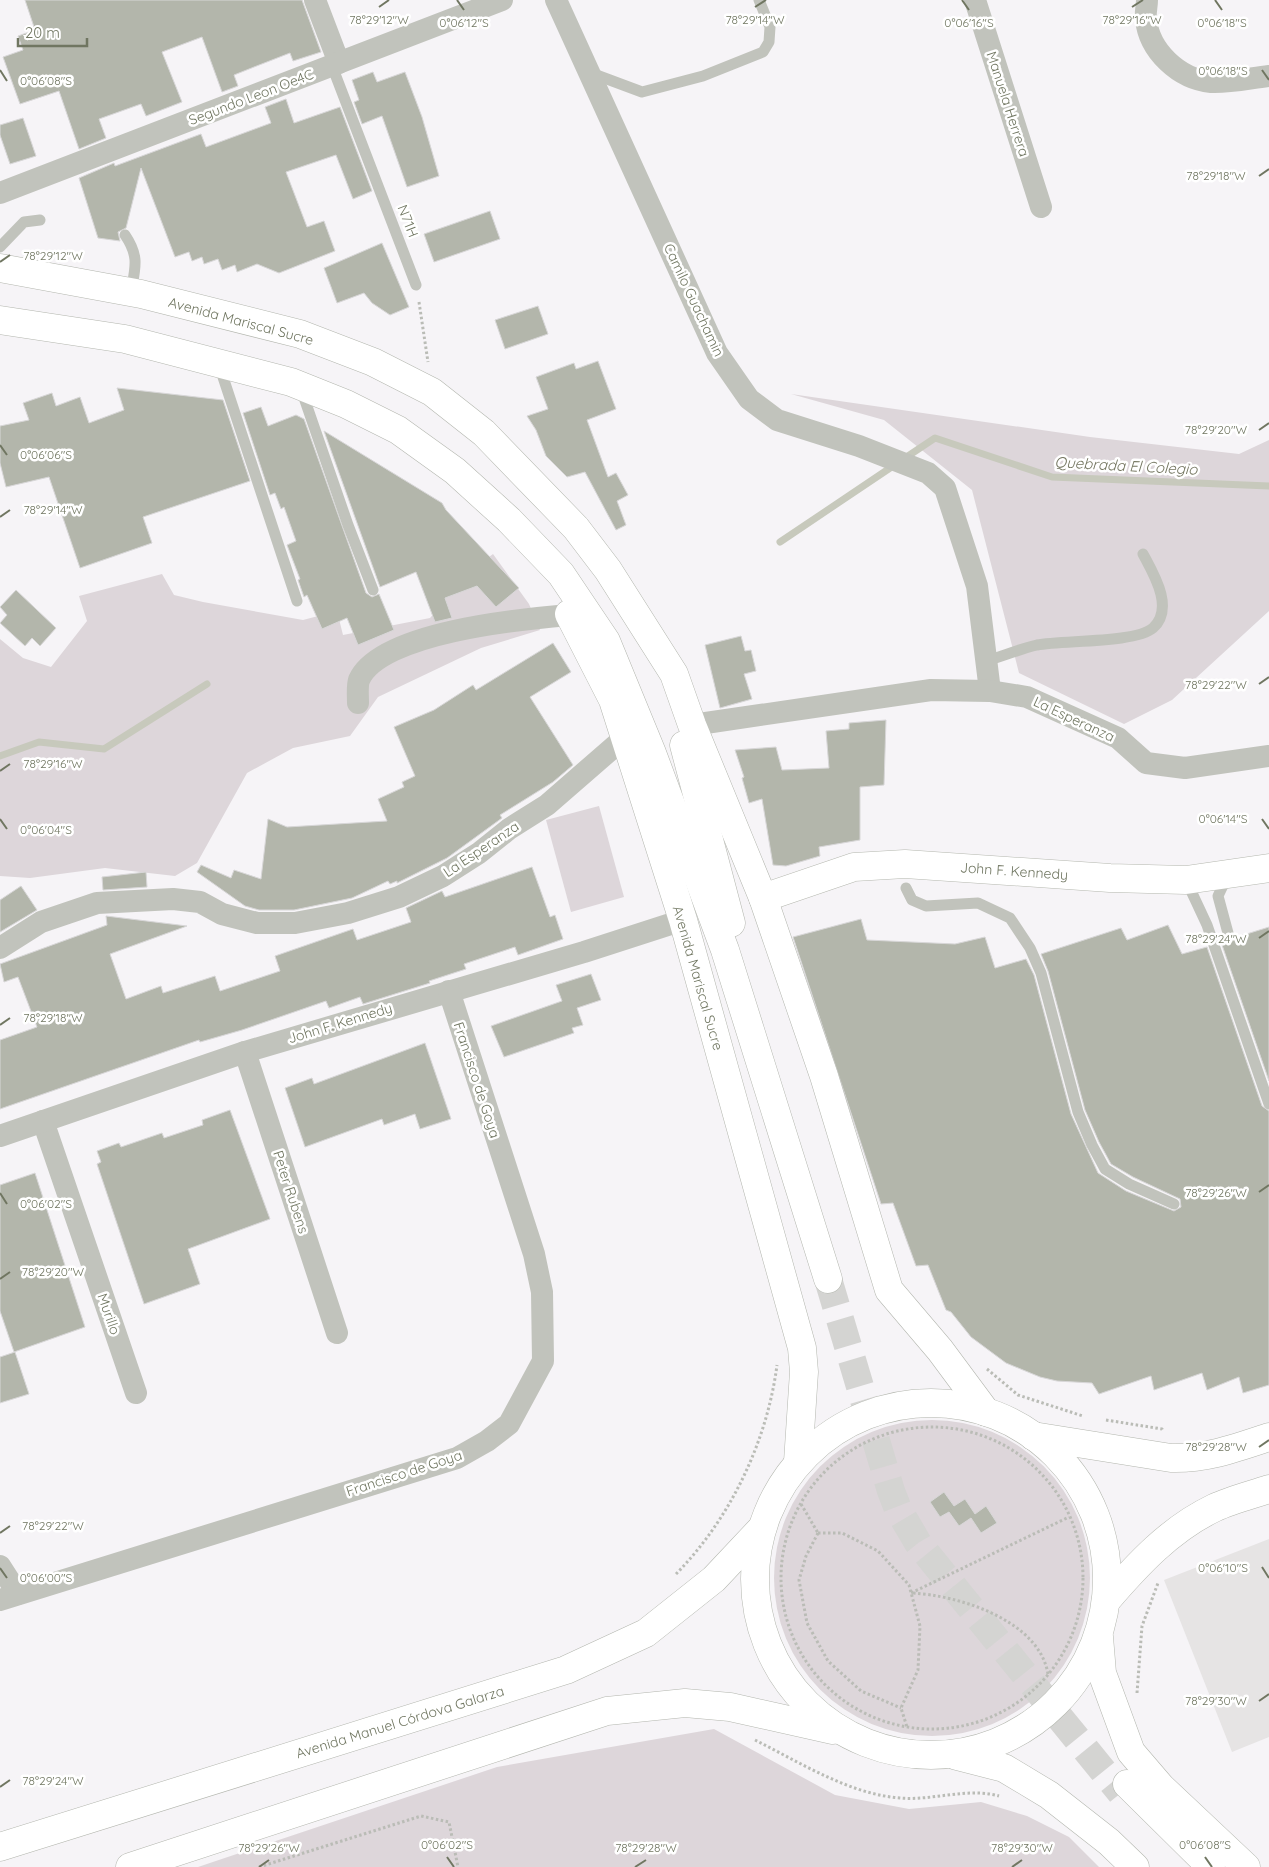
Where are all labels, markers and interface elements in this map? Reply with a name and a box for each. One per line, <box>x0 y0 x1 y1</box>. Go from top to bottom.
text: 78°29'12"W <box>349 12 409 27</box>
text: 78°29'14"W <box>725 12 785 27</box>
text: 78°29'16"W <box>1102 12 1162 27</box>
scale bar <box>18 15 86 47</box>
text: 0°06'12"S <box>439 15 489 30</box>
text: 0°06'16"S <box>944 15 994 30</box>
text: 0°06'18"S <box>1197 15 1247 30</box>
text: 20 m <box>25 23 60 42</box>
street label: Manuela Herrera <box>983 49 1033 159</box>
text: 0°06'18"S <box>1198 63 1248 78</box>
street label: Segundo Leon Oe4C <box>186 65 316 129</box>
text: 0°06'08"S <box>20 73 72 88</box>
text: 78°29'18"W <box>1186 168 1246 183</box>
street label: N71H <box>394 202 422 240</box>
street label: Camilo Guachamin <box>660 241 728 359</box>
text: 78°29'12"W <box>23 248 83 263</box>
street label: Avenida Mariscal Sucre <box>166 293 316 349</box>
text: 78°29'20"W <box>1185 422 1248 437</box>
text: 0°06'06"S <box>20 447 72 462</box>
water label: Quebrada El Colegio <box>1054 452 1199 479</box>
text: 78°29'14"W <box>23 502 83 517</box>
text: 78°29'22"W <box>1185 677 1247 692</box>
street label: La Esperanza <box>1030 692 1118 746</box>
text: 78°29'16"W <box>23 756 83 771</box>
text: 0°06'14"S <box>1199 811 1248 826</box>
street label: La Esperanza <box>440 817 522 881</box>
text: 0°06'04"S <box>20 822 72 837</box>
street label: John F. Kennedy <box>959 858 1069 884</box>
street label: Avenida Mariscal Sucre <box>669 904 727 1052</box>
text: 78°29'24"W <box>1185 931 1247 946</box>
street label: John F. Kennedy <box>286 999 394 1047</box>
text: 78°29'18"W <box>23 1010 83 1025</box>
street label: Francisco de Goya <box>450 1020 504 1140</box>
street label: Peter Rubens <box>269 1148 313 1236</box>
text: 78°29'26"W <box>1185 1185 1247 1200</box>
text: 0°06'02"S <box>20 1196 72 1211</box>
text: 78°29'20"W <box>22 1264 85 1279</box>
street label: Murillo <box>94 1291 124 1337</box>
text: 78°29'28"W <box>1185 1439 1247 1454</box>
street label: Francisco de Goya <box>344 1446 464 1500</box>
text: 78°29'22"W <box>22 1518 84 1533</box>
text: 0°06'10"S <box>1198 1560 1248 1575</box>
text: 0°06'00"S <box>20 1570 73 1585</box>
street label: Avenida Manuel Córdova Galarza <box>294 1682 506 1762</box>
text: 78°29'30"W <box>1185 1693 1247 1708</box>
text: 78°29'24"W <box>22 1773 84 1788</box>
text: 0°06'02"S <box>421 1837 473 1852</box>
text: 0°06'08"S <box>1179 1837 1231 1852</box>
text: 78°29'26"W <box>238 1840 300 1855</box>
text: 78°29'28"W <box>615 1840 677 1855</box>
text: 78°29'30"W <box>991 1840 1053 1855</box>

